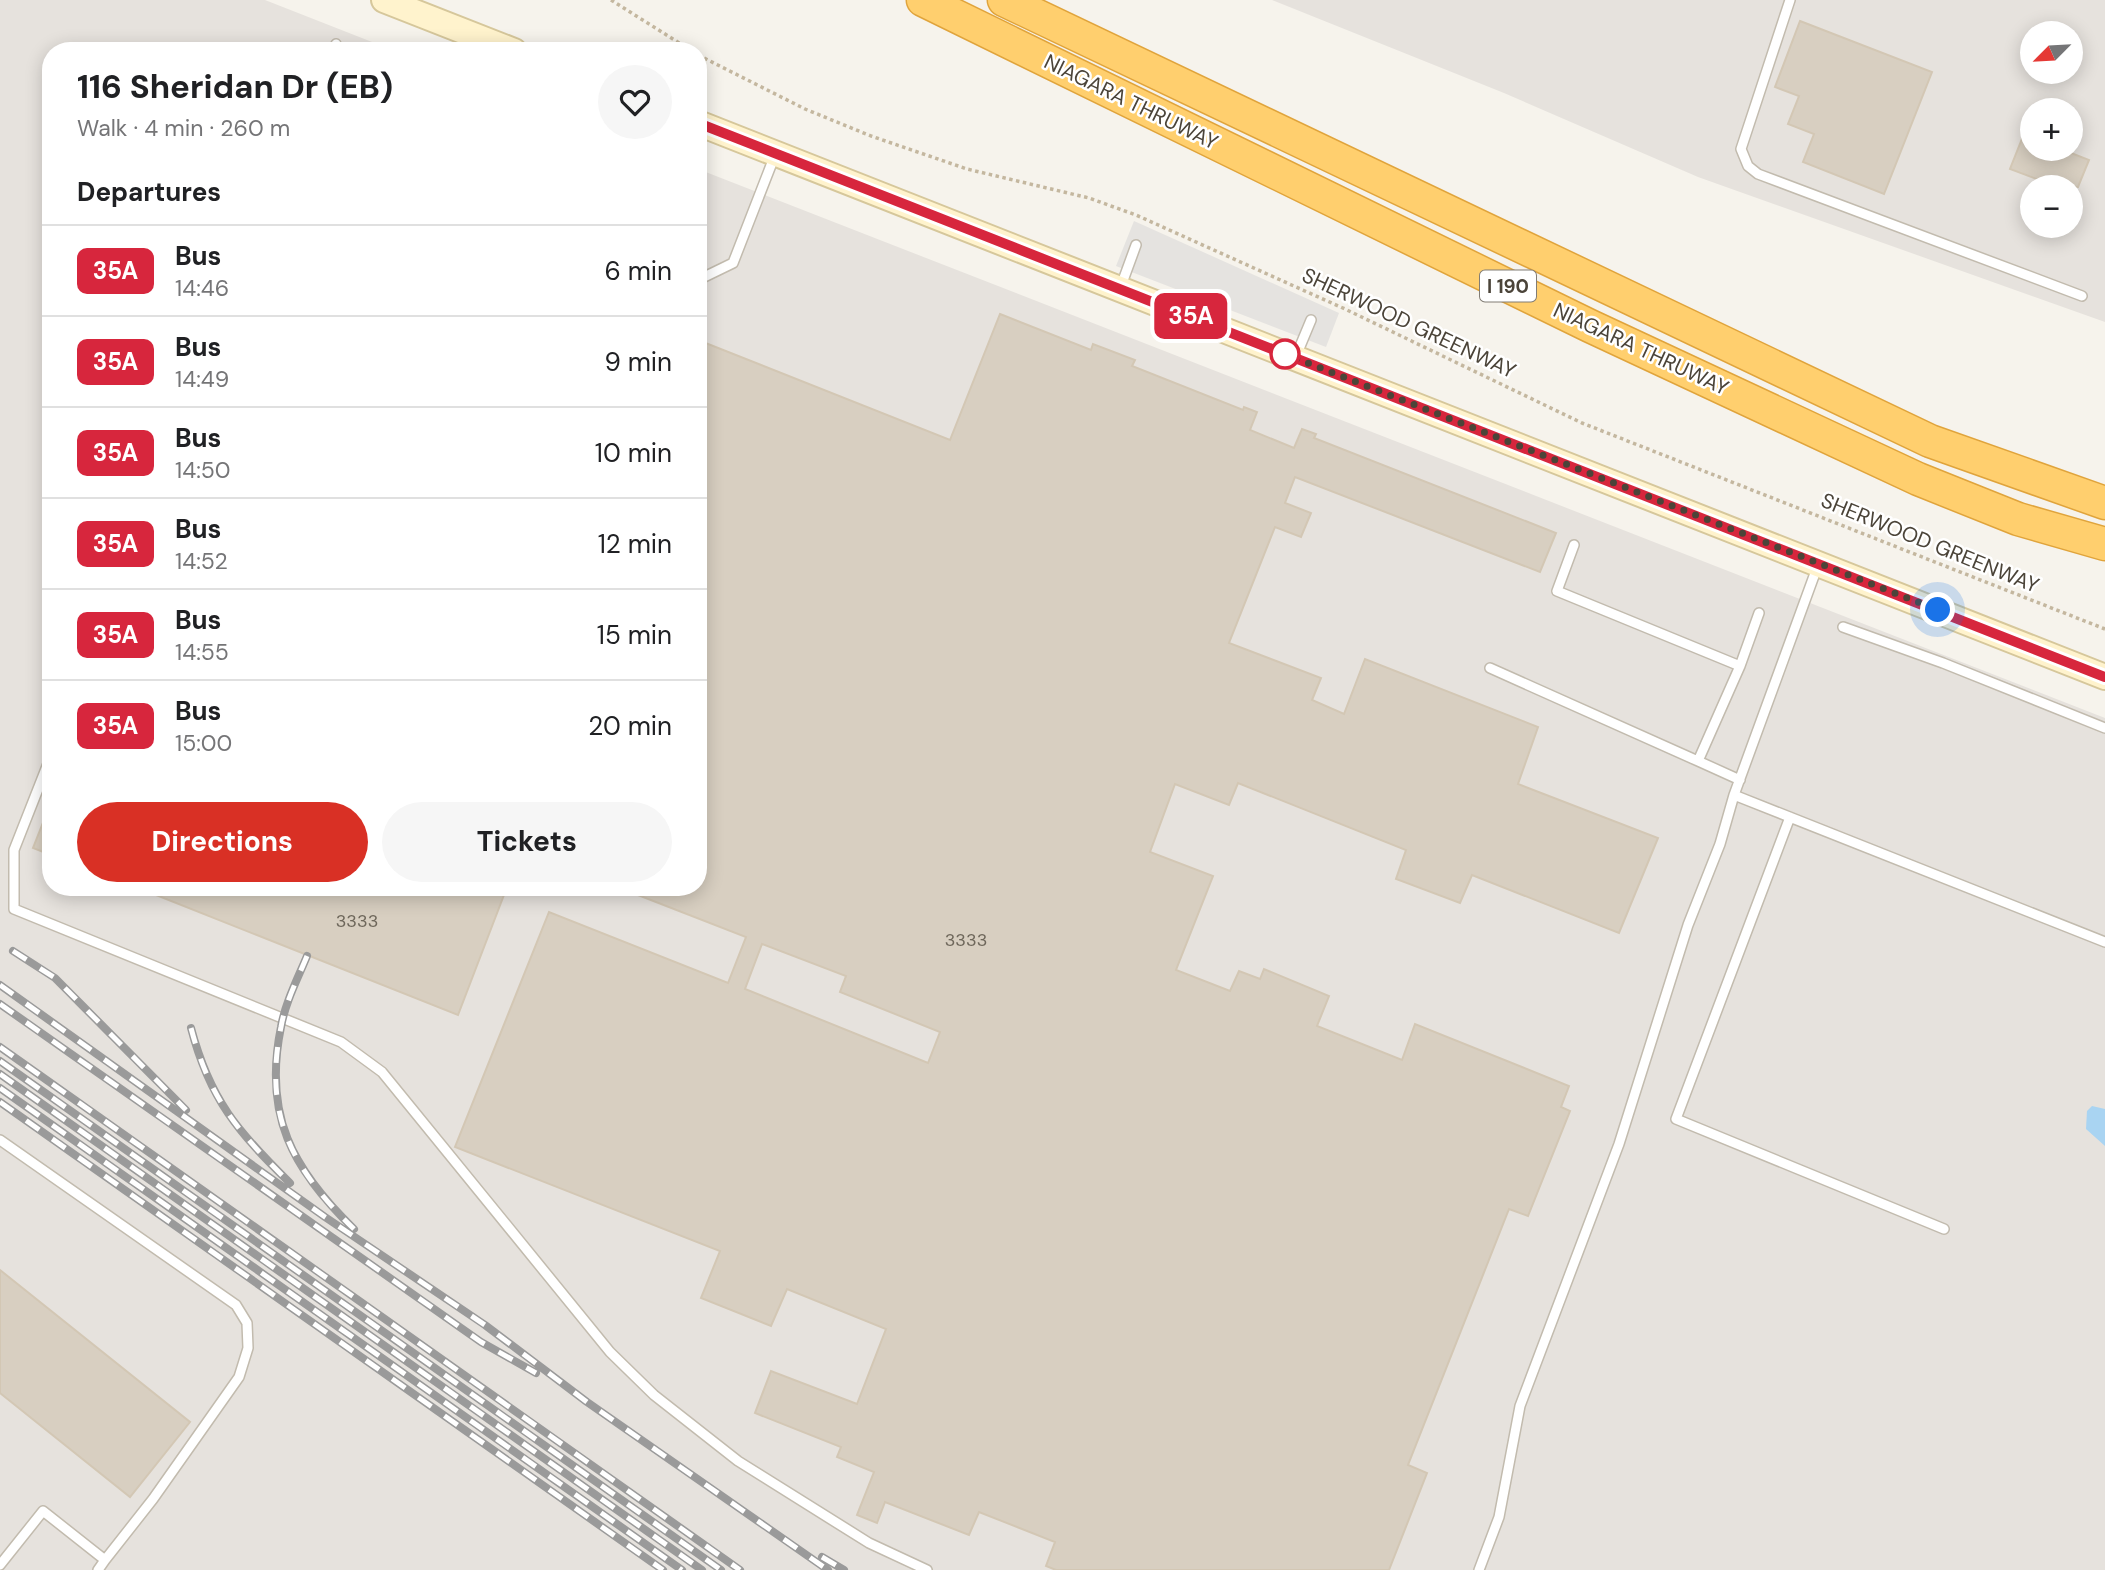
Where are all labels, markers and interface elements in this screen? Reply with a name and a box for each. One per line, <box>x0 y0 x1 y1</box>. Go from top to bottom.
north arrow <box>2020 21 2082 84</box>
map controls <box>2020 21 2083 238</box>
street label: NIAGARA THRUWAY <box>1039 48 1223 156</box>
text: 116 Sheridan Dr (EB) <box>77 65 393 108</box>
button: heart <box>598 65 672 139</box>
button: + <box>2020 98 2083 161</box>
text: Walk · 4 min · 260 m <box>77 113 290 143</box>
text: Departures <box>77 175 221 209</box>
button: − <box>2020 175 2083 238</box>
text: Bus <box>175 239 221 273</box>
text: 6 min <box>604 254 672 288</box>
text: 35A <box>93 255 138 286</box>
street label: SHERWOOD GREENWAY <box>1298 261 1520 385</box>
road number: I 190 <box>1480 270 1536 302</box>
text: 14:46 <box>175 273 229 303</box>
line badge: 35A <box>1151 293 1231 339</box>
street label: NIAGARA THRUWAY <box>1549 296 1733 402</box>
text: 35A <box>1168 300 1214 331</box>
text: Bus <box>175 330 221 364</box>
unlabelled marker <box>1270 339 1300 369</box>
text: 9 min <box>604 345 672 379</box>
text: 35A <box>93 346 138 377</box>
text: 14:49 <box>175 364 229 394</box>
text: Bus <box>175 421 221 455</box>
text: 10 min <box>595 436 672 470</box>
text: 35A <box>93 437 138 468</box>
text: 14:50 <box>175 455 231 485</box>
street label: SHERWOOD GREENWAY <box>1817 486 2043 600</box>
text: Bus <box>175 512 221 546</box>
text: 12 min <box>598 527 672 561</box>
text: 35A <box>93 528 138 559</box>
text: 14:52 <box>175 546 228 576</box>
your location <box>1920 592 1955 627</box>
text: Bus <box>175 603 221 637</box>
text: 15 min <box>597 618 672 652</box>
text: 35A <box>93 619 138 650</box>
text: 14:55 <box>175 637 229 667</box>
text: Bus <box>175 694 221 728</box>
text: 20 min <box>588 709 672 743</box>
text: 35A <box>93 710 138 741</box>
text: 15:00 <box>175 728 232 758</box>
button: Directions <box>77 802 368 882</box>
button: Tickets <box>382 802 672 882</box>
house number: 3333 <box>336 909 378 933</box>
house number: 3333 <box>945 928 987 952</box>

